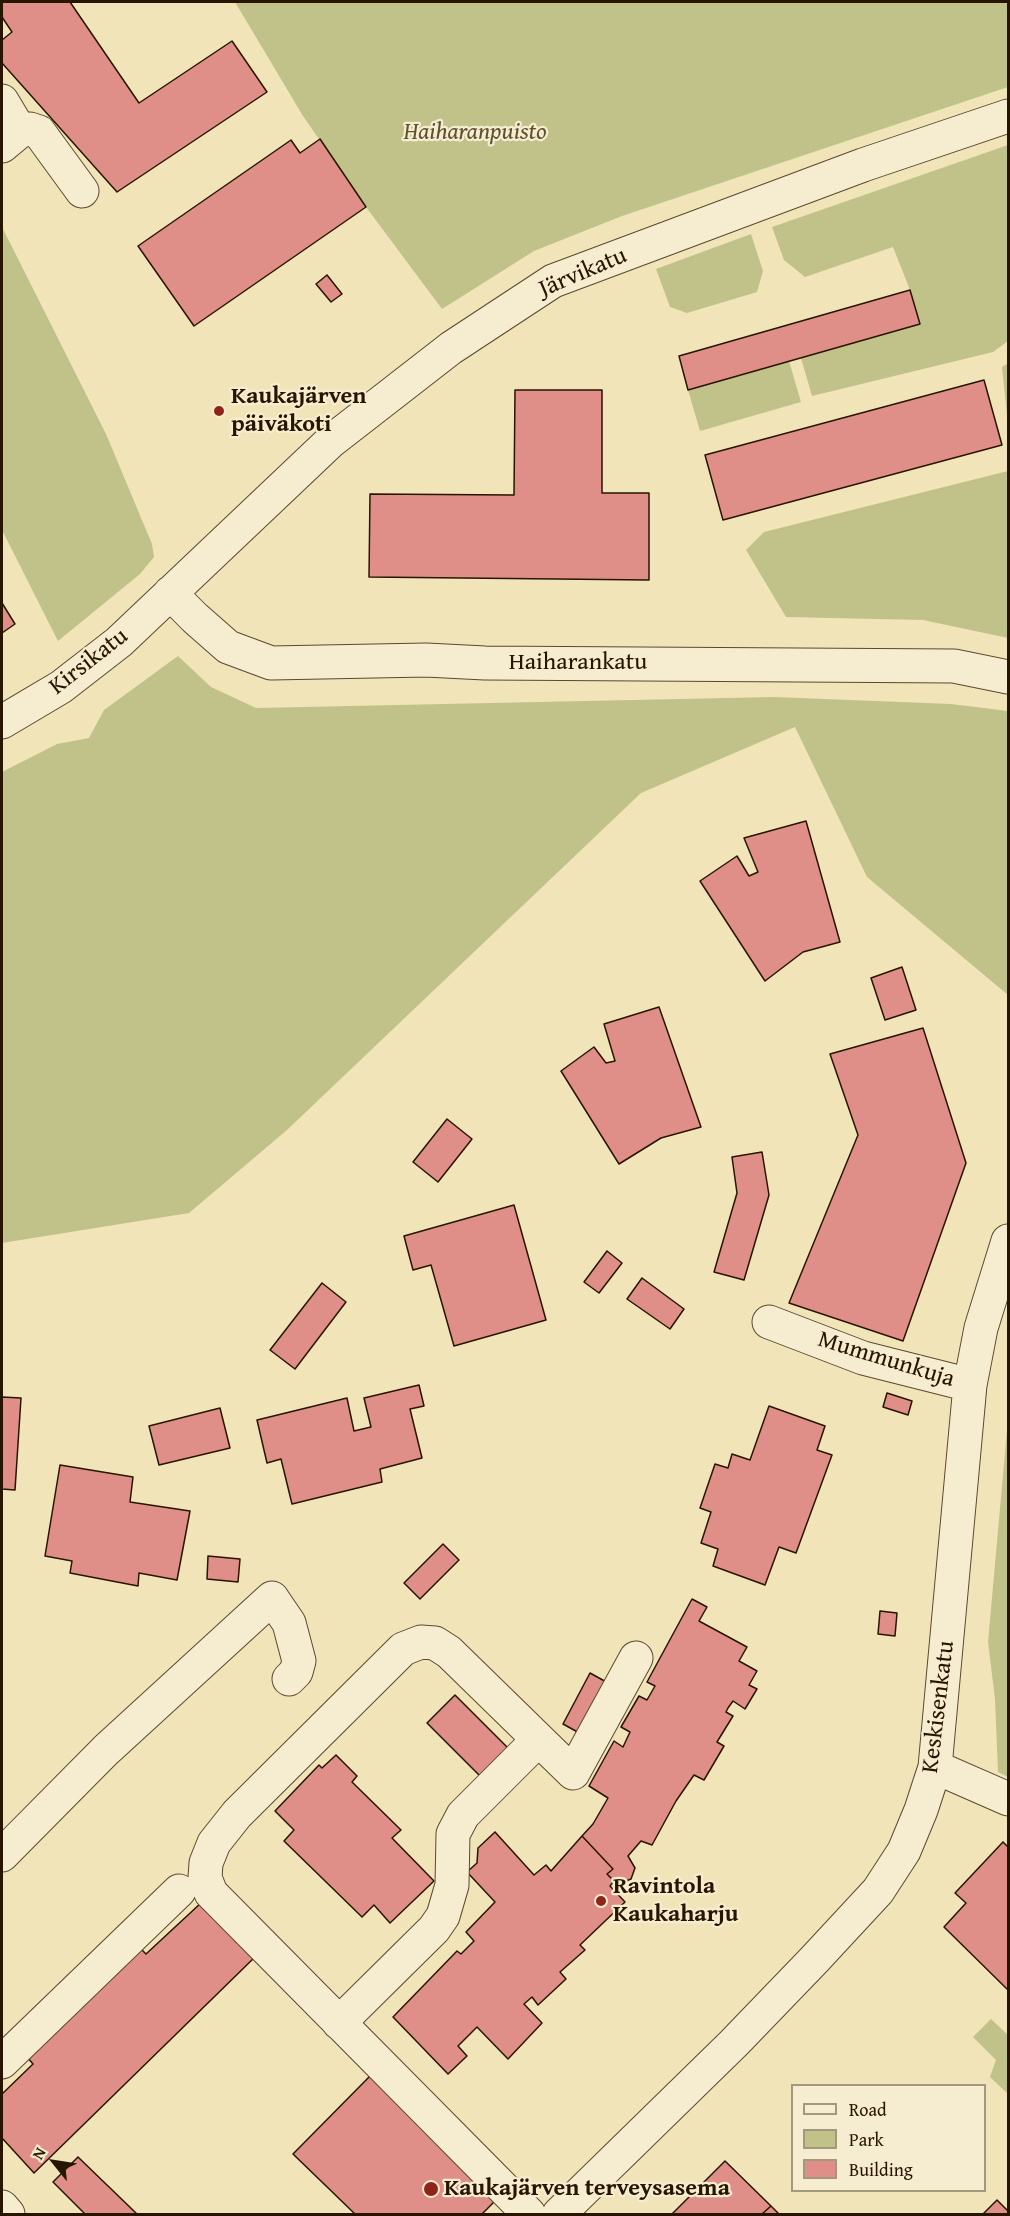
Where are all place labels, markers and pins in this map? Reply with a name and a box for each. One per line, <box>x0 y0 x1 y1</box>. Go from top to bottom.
place label: Kaukajärven päiväkoti <box>231 383 366 439</box>
marker: Kaukajärven päiväkoti <box>212 404 226 418</box>
place label: Ravintola Kaukaharju <box>613 1873 739 1929</box>
marker: Ravintola Kaukaharju <box>594 1894 608 1908</box>
place label: Kaukajärven terveysasema <box>444 2175 730 2203</box>
marker: Kaukajärven terveysasema <box>422 2180 440 2198</box>

